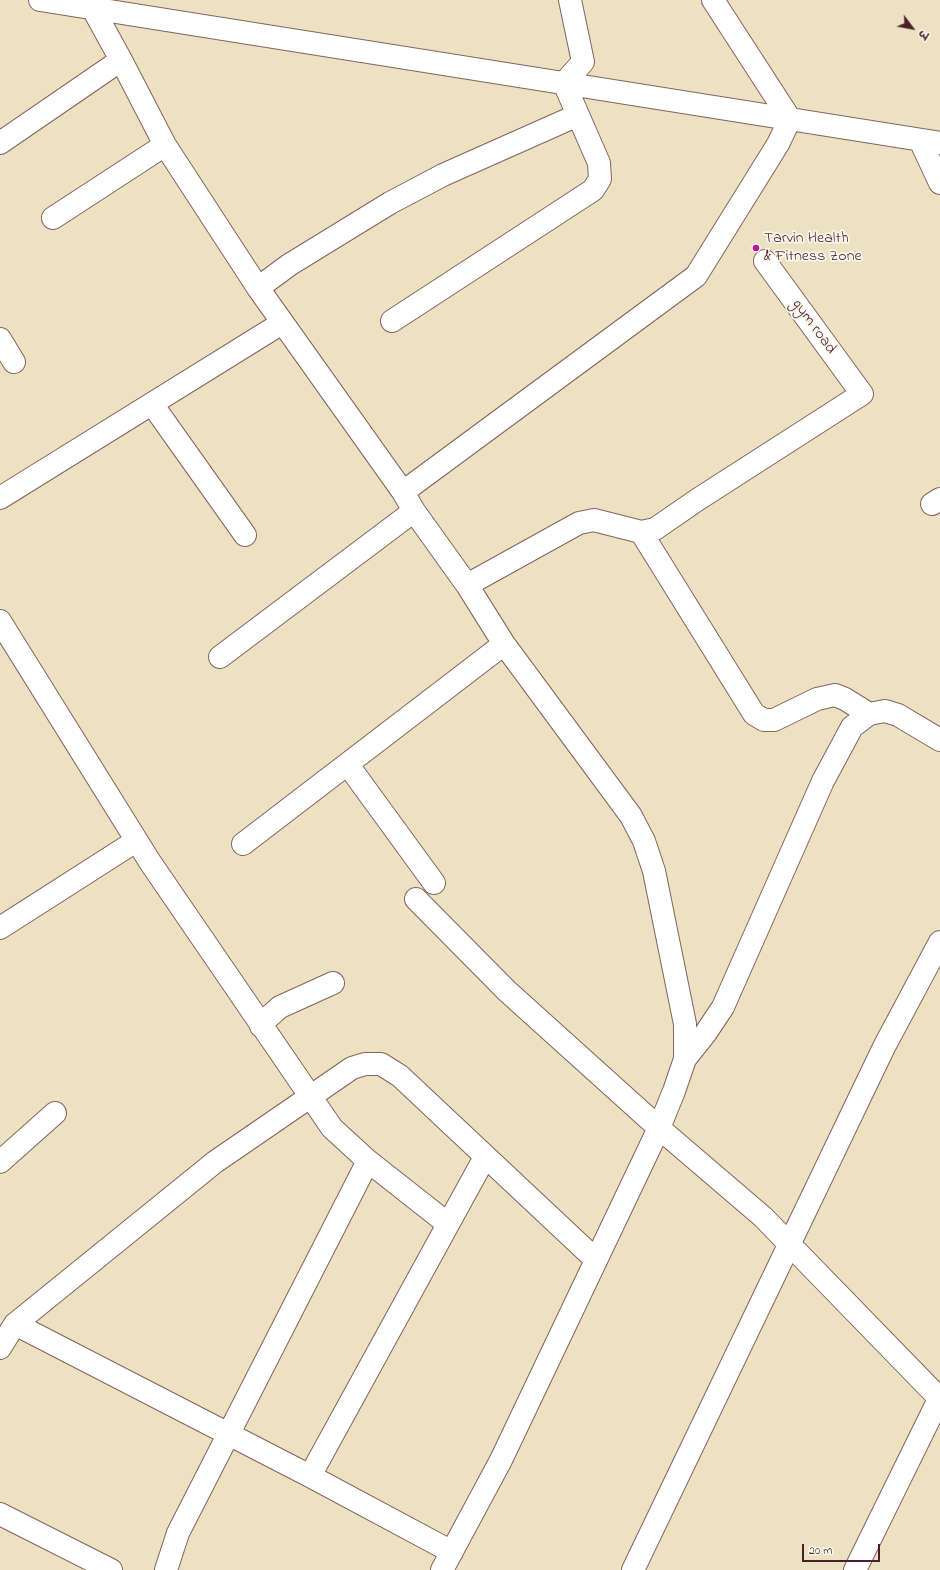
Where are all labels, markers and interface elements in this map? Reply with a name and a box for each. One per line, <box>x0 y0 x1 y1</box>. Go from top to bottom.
north arrow <box>892 8 932 48</box>
text: उ <box>913 27 931 42</box>
place label: Tarvin Health & Fitness Zone <box>764 229 862 267</box>
marker: Tarvin Health & Fitness Zone <box>751 243 761 253</box>
street label: gym road <box>787 296 839 358</box>
scale bar <box>804 1536 882 1562</box>
text: 20 m <box>809 1542 832 1560</box>

